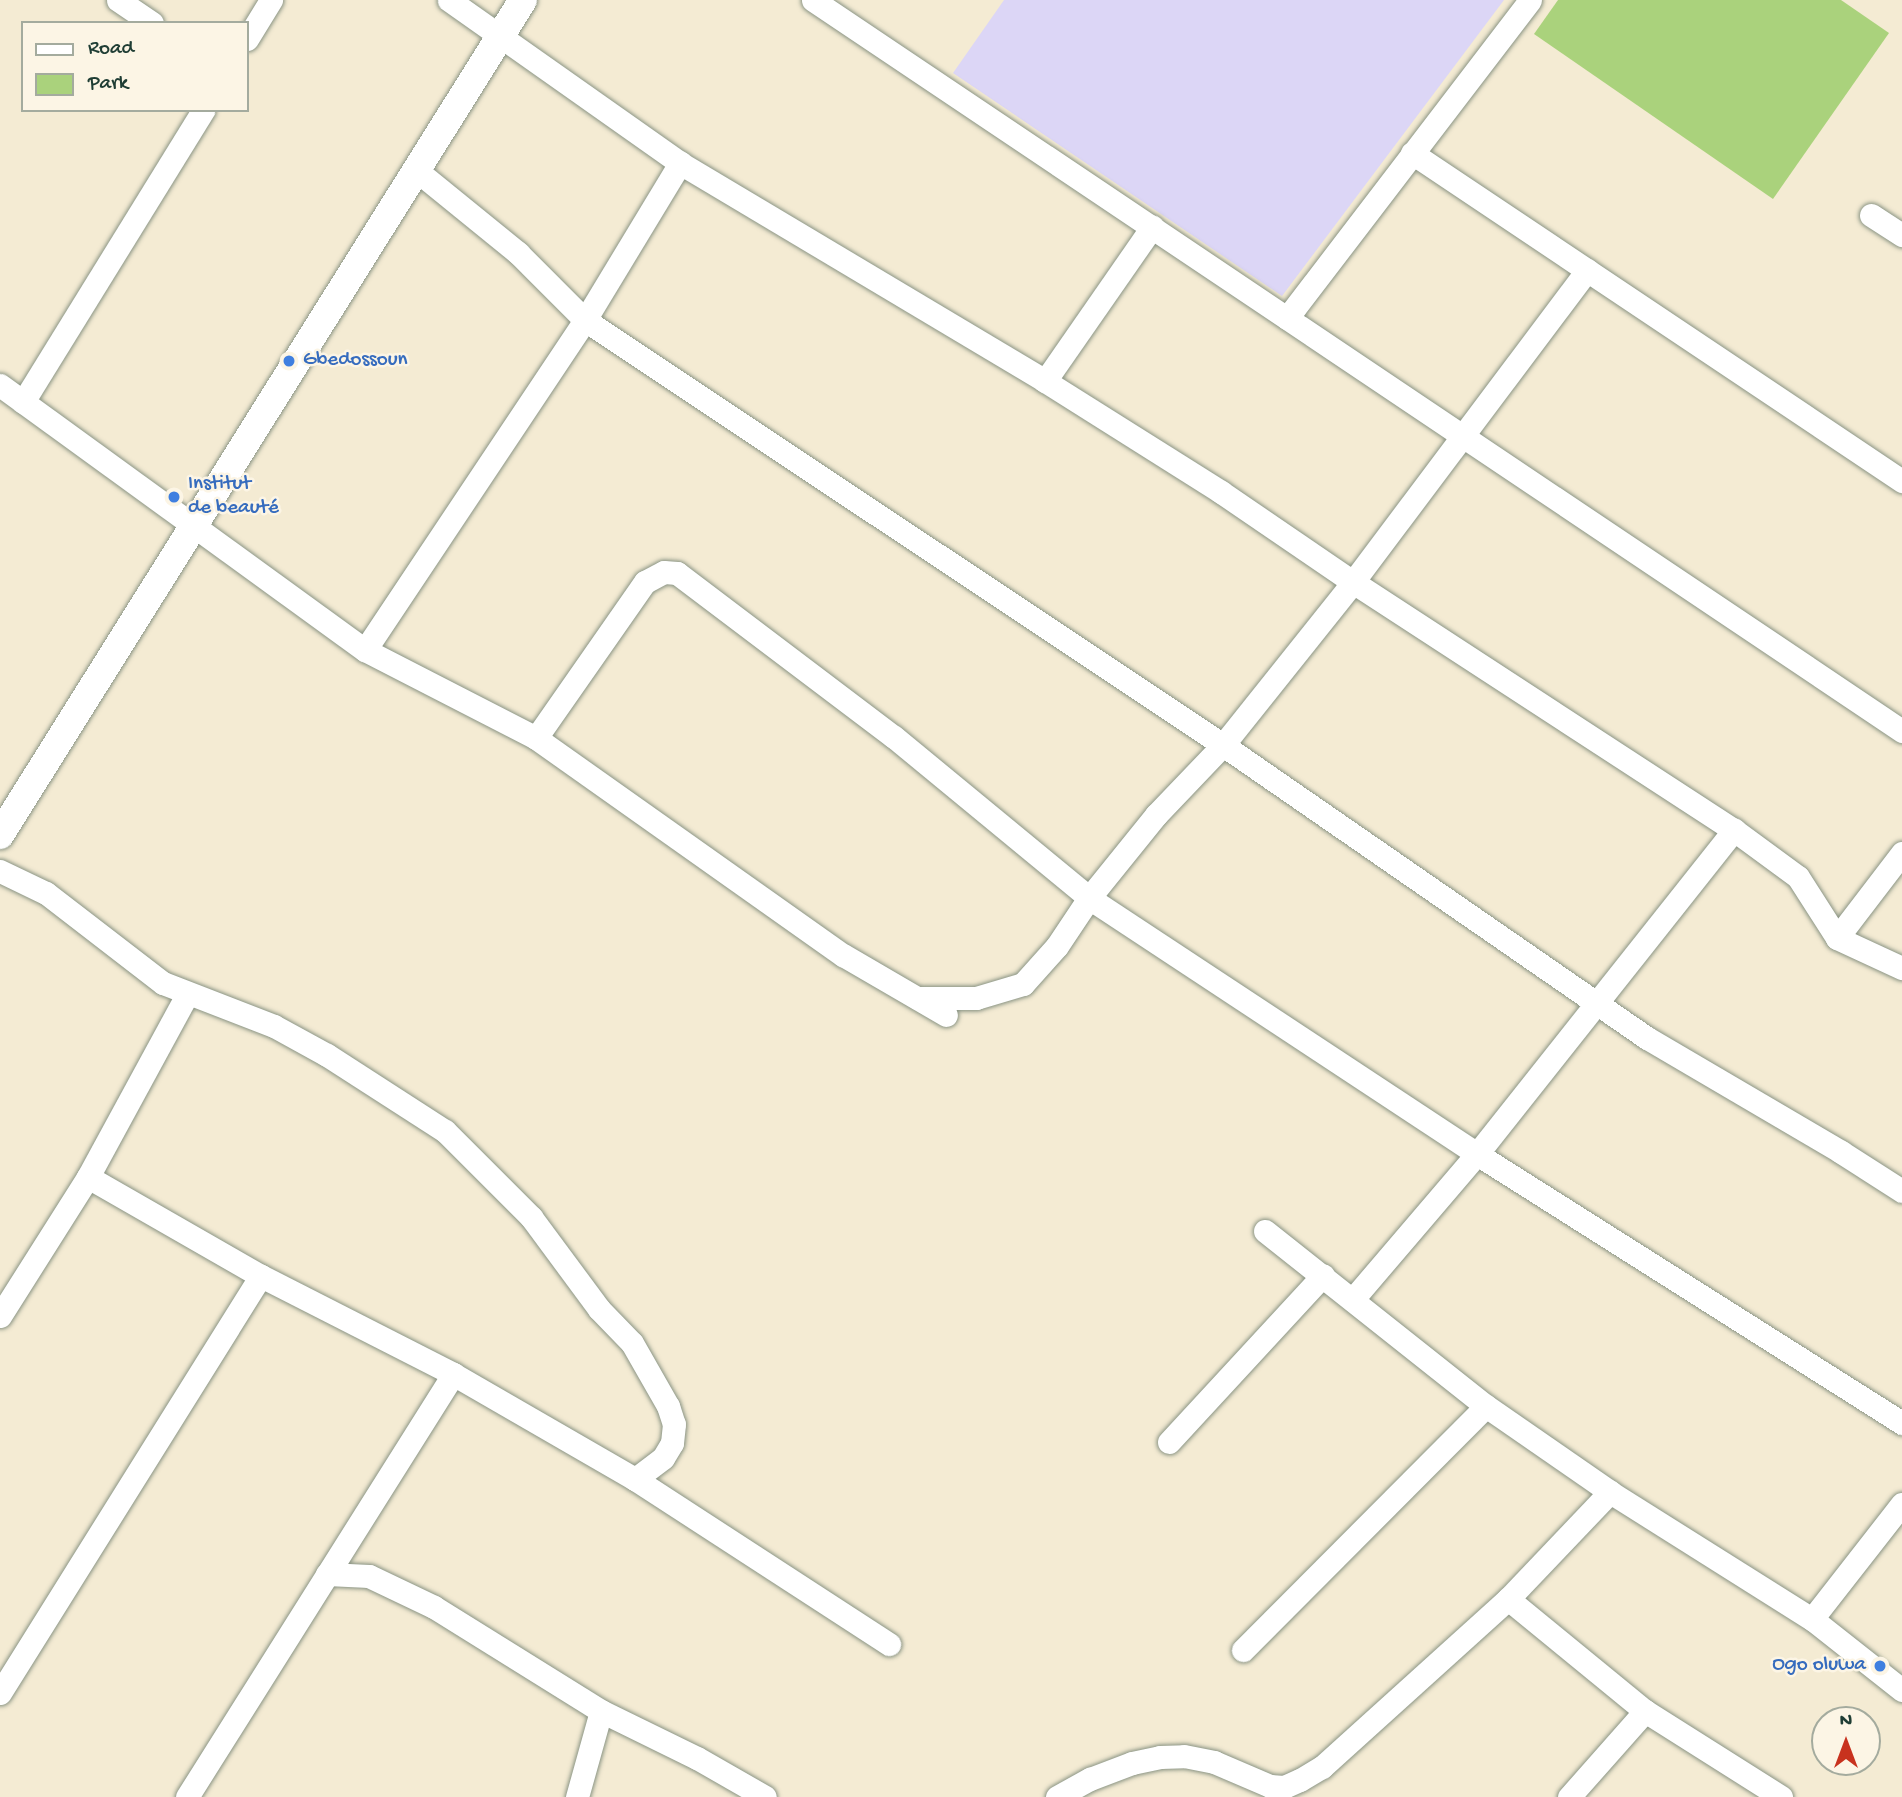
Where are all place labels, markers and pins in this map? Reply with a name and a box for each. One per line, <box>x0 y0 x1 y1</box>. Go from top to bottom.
place label: Gbedossoun <box>303 348 408 374</box>
marker: Gbedossoun <box>281 353 297 369</box>
place label: Institut de beauté <box>188 472 279 522</box>
marker: Institut de beauté <box>166 489 182 505</box>
place label: Ogo oluwa <box>1772 1653 1866 1679</box>
marker: Ogo oluwa <box>1872 1658 1888 1674</box>

